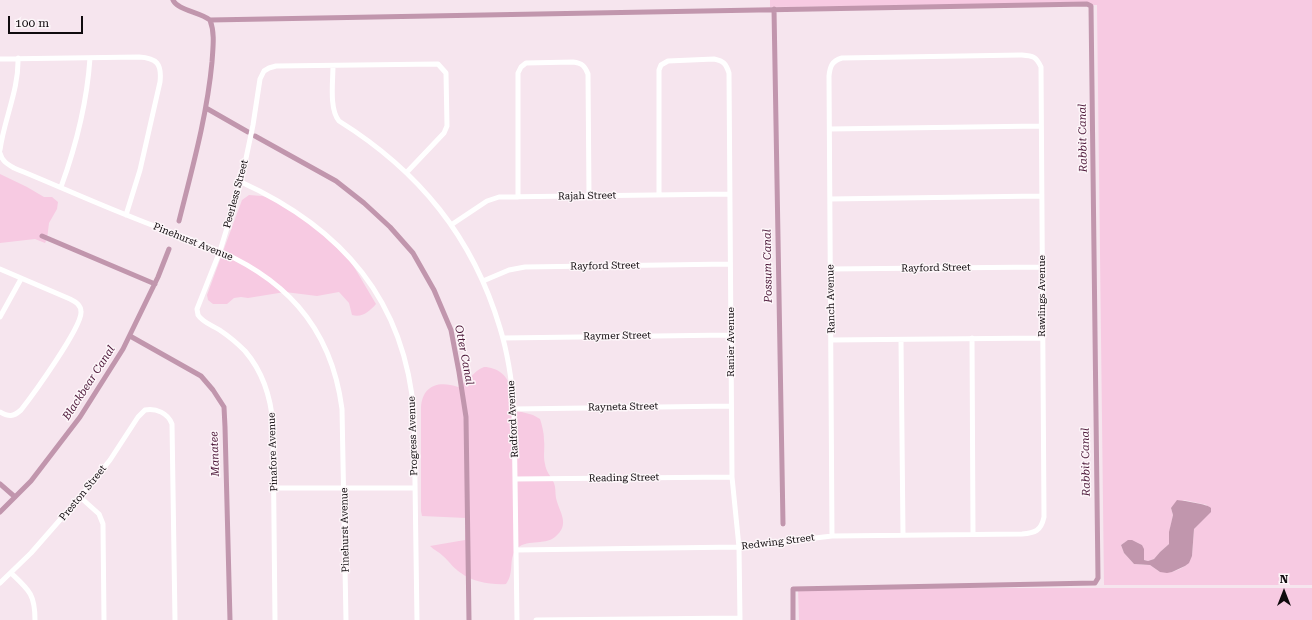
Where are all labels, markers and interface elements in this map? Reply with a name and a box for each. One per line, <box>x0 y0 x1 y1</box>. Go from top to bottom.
scale bar <box>10 8 85 34</box>
text: 100 m <box>15 16 49 30</box>
water label: Rabbit Canal <box>1076 104 1090 172</box>
street label: Peerless Street <box>221 158 251 230</box>
street label: Rajah Street <box>558 189 616 203</box>
street label: Pinehurst Avenue <box>151 221 235 263</box>
water label: Possum Canal <box>761 229 775 303</box>
street label: Rawlings Avenue <box>1036 255 1048 337</box>
street label: Rayford Street <box>570 259 640 273</box>
street label: Rayford Street <box>901 261 971 275</box>
street label: Ranch Avenue <box>824 264 838 334</box>
street label: Ranier Avenue <box>725 307 737 377</box>
water label: Otter Canal <box>452 324 476 386</box>
street label: Raymer Street <box>583 329 651 343</box>
water label: Blackbear Canal <box>60 343 118 423</box>
street label: Radford Avenue <box>505 380 521 458</box>
street label: Progress Avenue <box>406 396 420 476</box>
street label: Rayneta Street <box>588 400 658 414</box>
street label: Pinafore Avenue <box>266 412 280 492</box>
water label: Rabbit Canal <box>1079 428 1093 496</box>
water label: Manatee <box>208 431 222 477</box>
street label: Preston Street <box>57 463 109 523</box>
street label: Reading Street <box>589 471 659 485</box>
street label: Pinehurst Avenue <box>338 487 352 573</box>
street label: Redwing Street <box>741 532 815 552</box>
north arrow <box>1264 572 1304 612</box>
text: N <box>1280 573 1288 586</box>

